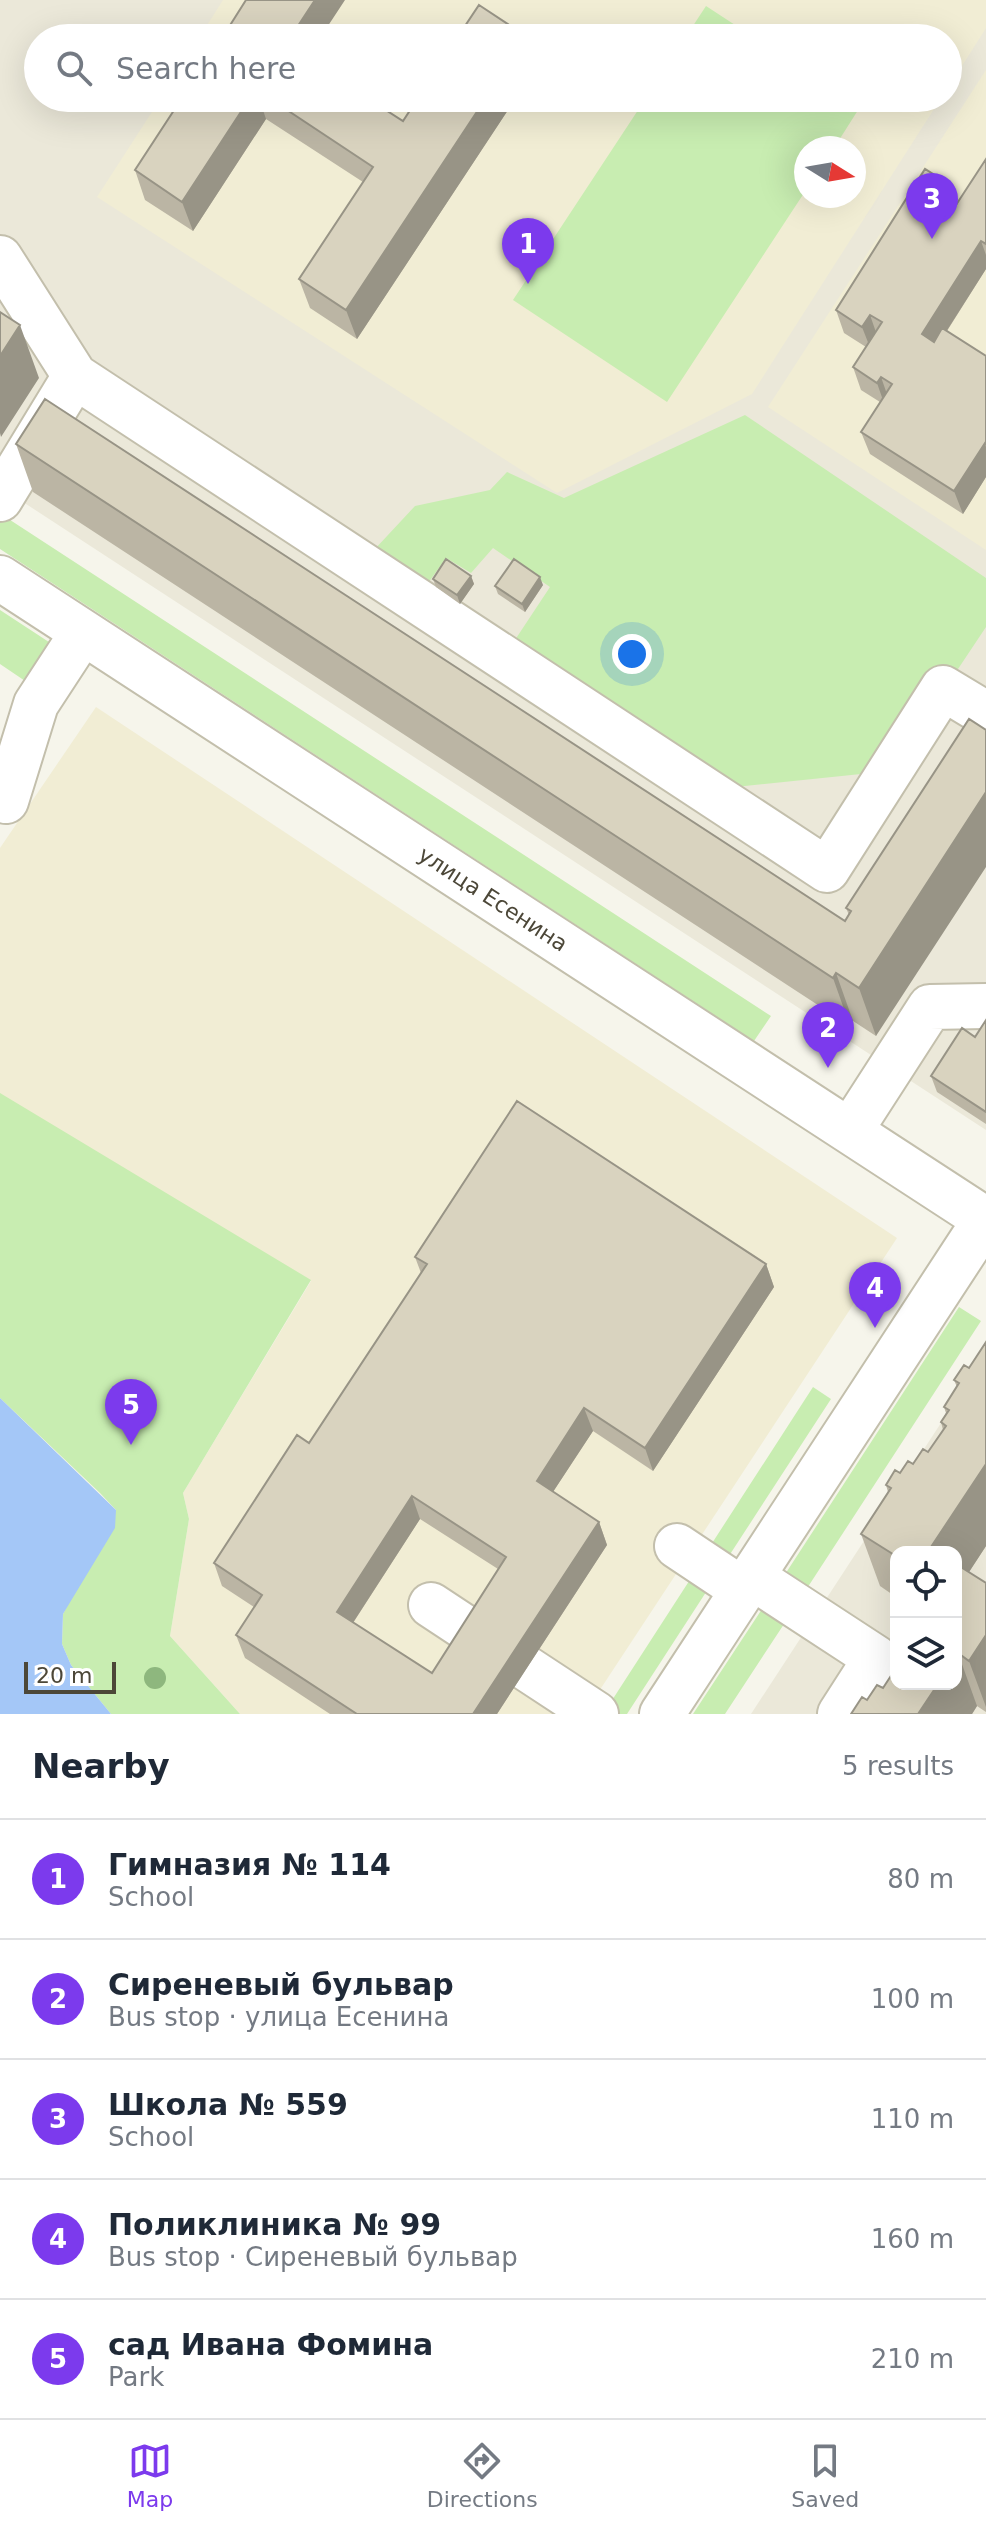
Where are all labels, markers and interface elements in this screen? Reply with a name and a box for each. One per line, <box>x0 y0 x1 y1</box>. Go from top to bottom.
search box <box>24 24 962 112</box>
icon: search <box>52 46 96 90</box>
text: Search here <box>116 51 296 86</box>
north arrow <box>794 136 866 208</box>
pin: 3 <box>906 173 958 239</box>
pin: 1 <box>502 218 554 284</box>
your location <box>612 634 652 674</box>
street label: улица Есенина <box>414 841 572 957</box>
pin: 2 <box>802 1002 854 1068</box>
pin: 4 <box>849 1262 901 1328</box>
pin: 5 <box>105 1379 157 1445</box>
map controls <box>890 1546 962 1690</box>
button: locate <box>890 1546 962 1618</box>
button: layers <box>890 1618 962 1690</box>
scale bar <box>24 1658 116 1694</box>
text: 20 m <box>36 1663 92 1688</box>
text: Nearby <box>32 1746 170 1786</box>
text: 5 results <box>842 1751 954 1781</box>
text: Гимназия № 114 <box>108 1847 391 1882</box>
text: 1 <box>49 1864 67 1894</box>
text: 80 m <box>887 1864 954 1894</box>
text: School <box>108 1882 194 1912</box>
text: Сиреневый бульвар <box>108 1967 454 2002</box>
text: 2 <box>49 1984 67 2014</box>
text: 100 m <box>871 1984 954 2014</box>
text: Bus stop · улица Есенина <box>108 2002 449 2032</box>
text: Школа № 559 <box>108 2087 348 2122</box>
text: 3 <box>49 2104 67 2134</box>
text: 110 m <box>871 2104 954 2134</box>
text: School <box>108 2122 194 2152</box>
text: Поликлиника № 99 <box>108 2207 441 2242</box>
text: 4 <box>49 2224 67 2254</box>
text: 160 m <box>871 2224 954 2254</box>
text: Bus stop · Сиреневый бульвар <box>108 2242 518 2272</box>
text: сад Ивана Фомина <box>108 2327 433 2362</box>
text: 5 <box>49 2344 67 2374</box>
text: 210 m <box>871 2344 954 2374</box>
text: Park <box>108 2362 164 2392</box>
tab: Map <box>127 2439 173 2512</box>
tab: Directions <box>427 2439 538 2512</box>
tab: Saved <box>791 2439 859 2512</box>

